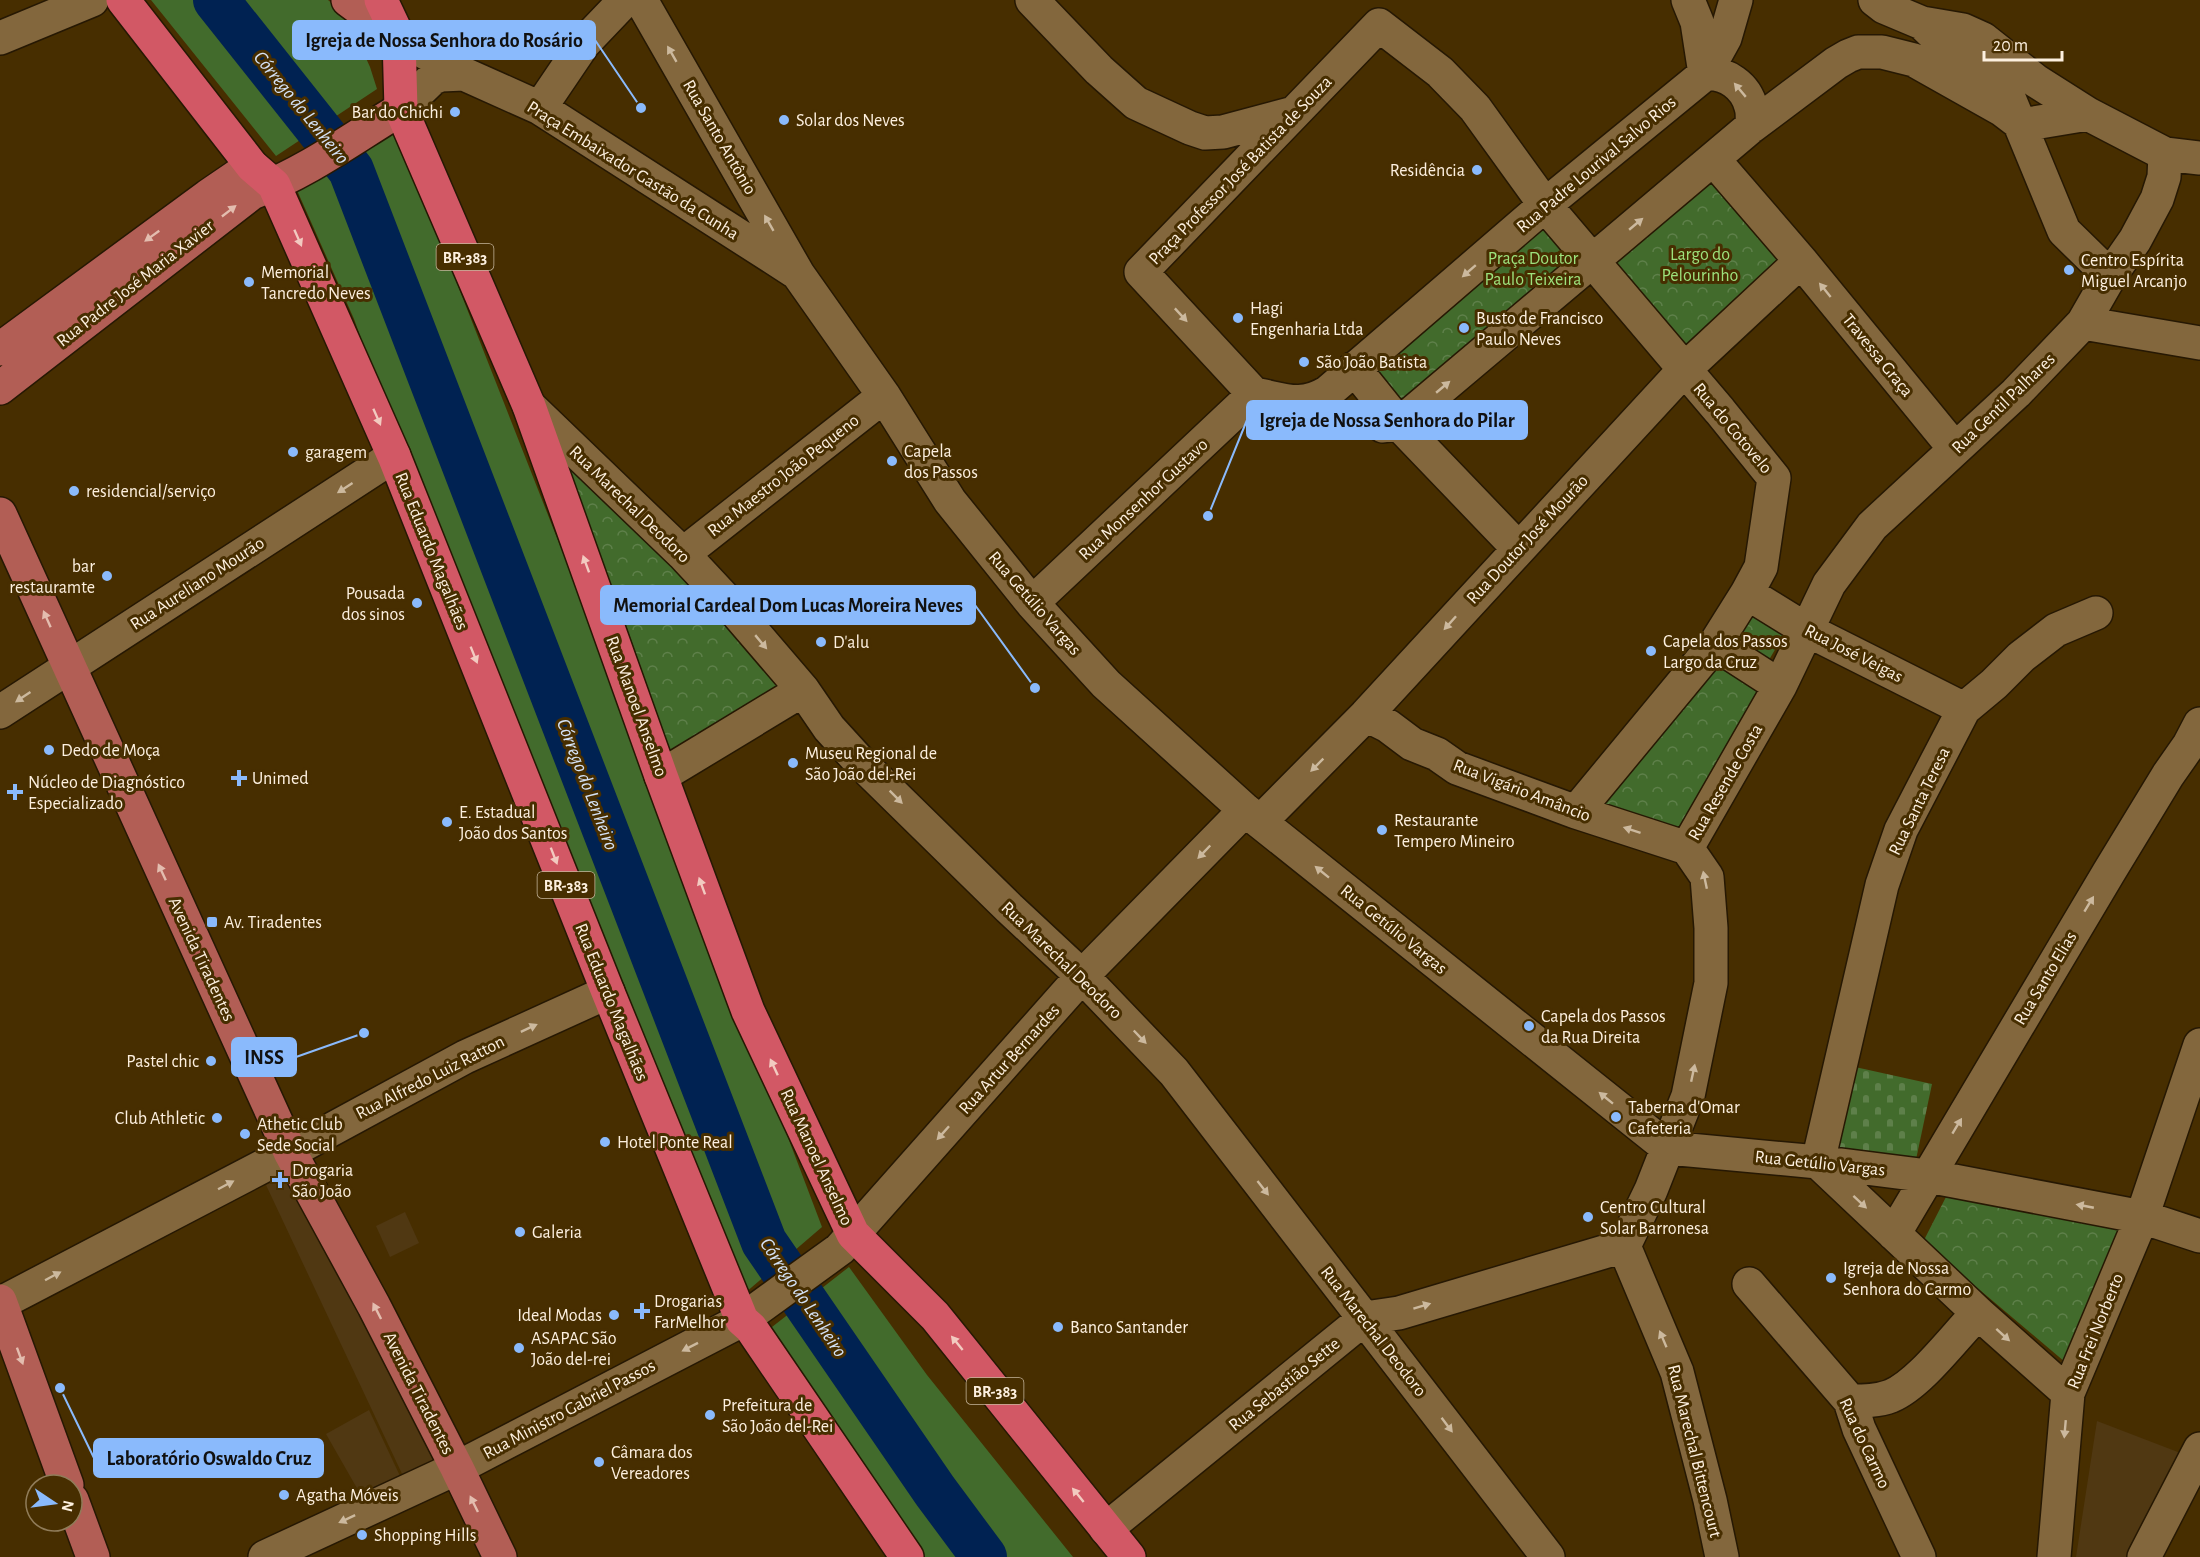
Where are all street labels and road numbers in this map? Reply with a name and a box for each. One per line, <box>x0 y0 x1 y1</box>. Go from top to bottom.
street label: Praça Professor José Batista de Souza <box>1146 73 1336 269</box>
street label: Rua Santo Antônio <box>679 77 759 198</box>
street label: Rua Padre Lourival Salvo Rios <box>1514 93 1680 237</box>
street label: Praça Embaixador Gastão da Cunha <box>524 98 741 244</box>
street label: Rua Padre José Maria Xavier <box>54 217 218 351</box>
road number: BR-383 <box>436 244 494 270</box>
street label: Travessa Graça <box>1838 311 1916 401</box>
street label: Rua Gentil Palhares <box>1949 350 2059 457</box>
street label: Rua do Cotovelo <box>1689 380 1775 477</box>
street label: Rua Maestro João Pequeno <box>705 411 863 540</box>
street label: Rua Monsenhor Gustavo <box>1076 435 1212 564</box>
street label: Rua Marechal Deodoro <box>566 443 693 567</box>
street label: Rua Eduardo Magalhães <box>391 470 471 633</box>
street label: Rua Doutor José Mourão <box>1463 472 1592 608</box>
street label: Rua Aureliano Mourão <box>127 534 268 634</box>
street label: Rua Getúlio Vargas <box>984 548 1084 659</box>
street label: Rua José Veigas <box>1802 621 1906 686</box>
street label: Rua Manoel Anselmo <box>602 634 670 779</box>
street label: Rua Resende Costa <box>1685 721 1766 844</box>
street label: Rua Santa Teresa <box>1886 745 1954 858</box>
street label: Rua Vigário Amâncio <box>1451 756 1593 825</box>
road number: BR-383 <box>538 872 594 898</box>
street label: Rua Getúlio Vargas <box>1337 882 1450 978</box>
street label: Avenida Tiradentes <box>165 895 238 1024</box>
street label: Rua Marechal Deodoro <box>998 899 1125 1023</box>
street label: Rua Eduardo Magalhães <box>571 921 651 1084</box>
street label: Rua Santo Elias <box>2011 929 2081 1028</box>
street label: Rua Artur Bernardes <box>956 1001 1064 1118</box>
street label: Rua Alfredo Luiz Ratton <box>353 1033 508 1123</box>
street label: Rua Manoel Anselmo <box>777 1086 856 1229</box>
street label: Rua Getúlio Vargas <box>1754 1148 1886 1180</box>
street label: Rua Marechal Deodoro <box>1317 1263 1430 1400</box>
street label: Rua Frei Norberto <box>2065 1271 2127 1392</box>
street label: Avenida Tiradentes <box>380 1329 457 1457</box>
street label: Rua Sebastião Sette <box>1226 1335 1344 1435</box>
street label: Rua Ministro Gabriel Passos <box>480 1357 659 1463</box>
street label: Rua Marechal Bittencourt <box>1664 1363 1724 1540</box>
road number: BR-383 <box>966 1378 1024 1404</box>
street label: Rua do Carmo <box>1835 1395 1893 1492</box>

